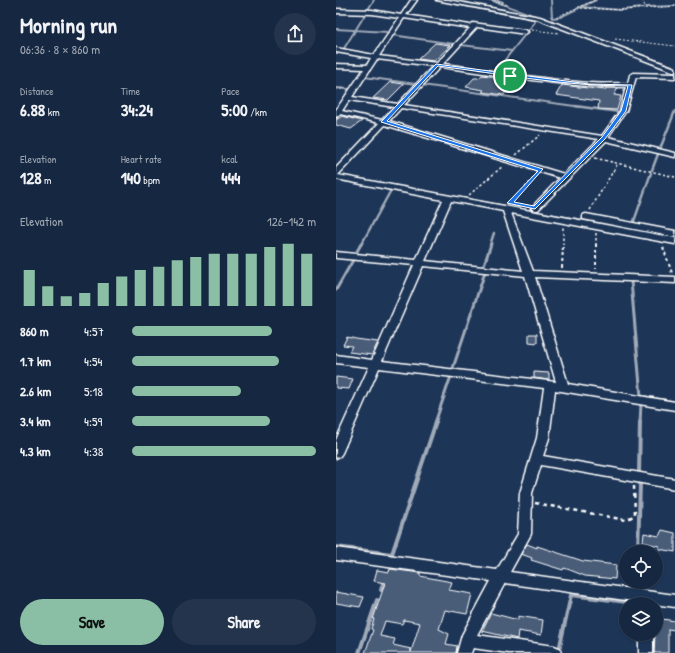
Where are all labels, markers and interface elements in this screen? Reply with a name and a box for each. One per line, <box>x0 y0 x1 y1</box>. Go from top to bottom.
text: Morning run <box>20 10 117 40</box>
button: share <box>274 13 316 55</box>
text: 06:36 · 8 × 860 m <box>20 40 100 58</box>
pin <box>493 59 527 93</box>
icon: arrive <box>499 65 521 87</box>
text: Distance <box>20 84 54 98</box>
text: Time <box>121 84 140 98</box>
text: Pace <box>221 84 240 98</box>
text: 6.88 <box>20 98 45 121</box>
text: 34:24 <box>121 98 153 121</box>
text: 5:00 <box>221 98 248 121</box>
text: km <box>45 105 60 119</box>
text: /km <box>248 105 267 119</box>
text: Elevation <box>20 152 57 166</box>
text: Heart rate <box>121 152 162 166</box>
text: kcal <box>221 152 237 166</box>
text: 128 <box>20 166 42 189</box>
text: 140 <box>121 166 141 189</box>
text: 444 <box>221 166 240 189</box>
text: m <box>42 173 52 187</box>
text: bpm <box>141 173 160 187</box>
text: Elevation <box>20 212 63 230</box>
text: 126–142 m <box>267 212 316 230</box>
text: 860 m <box>20 322 48 340</box>
text: 4:57 <box>84 322 104 340</box>
text: 1.7 km <box>20 352 51 370</box>
text: 4:54 <box>84 352 102 370</box>
text: 2.6 km <box>20 382 51 400</box>
text: 5:18 <box>84 382 103 400</box>
text: 3.4 km <box>20 412 51 430</box>
text: 4:59 <box>84 412 102 430</box>
text: 4.3 km <box>20 442 51 460</box>
text: 4:38 <box>84 442 103 460</box>
map controls <box>619 545 663 641</box>
button: locate <box>619 545 663 589</box>
button: layers <box>619 597 663 641</box>
button: Save <box>20 599 164 645</box>
button: Share <box>172 599 316 645</box>

